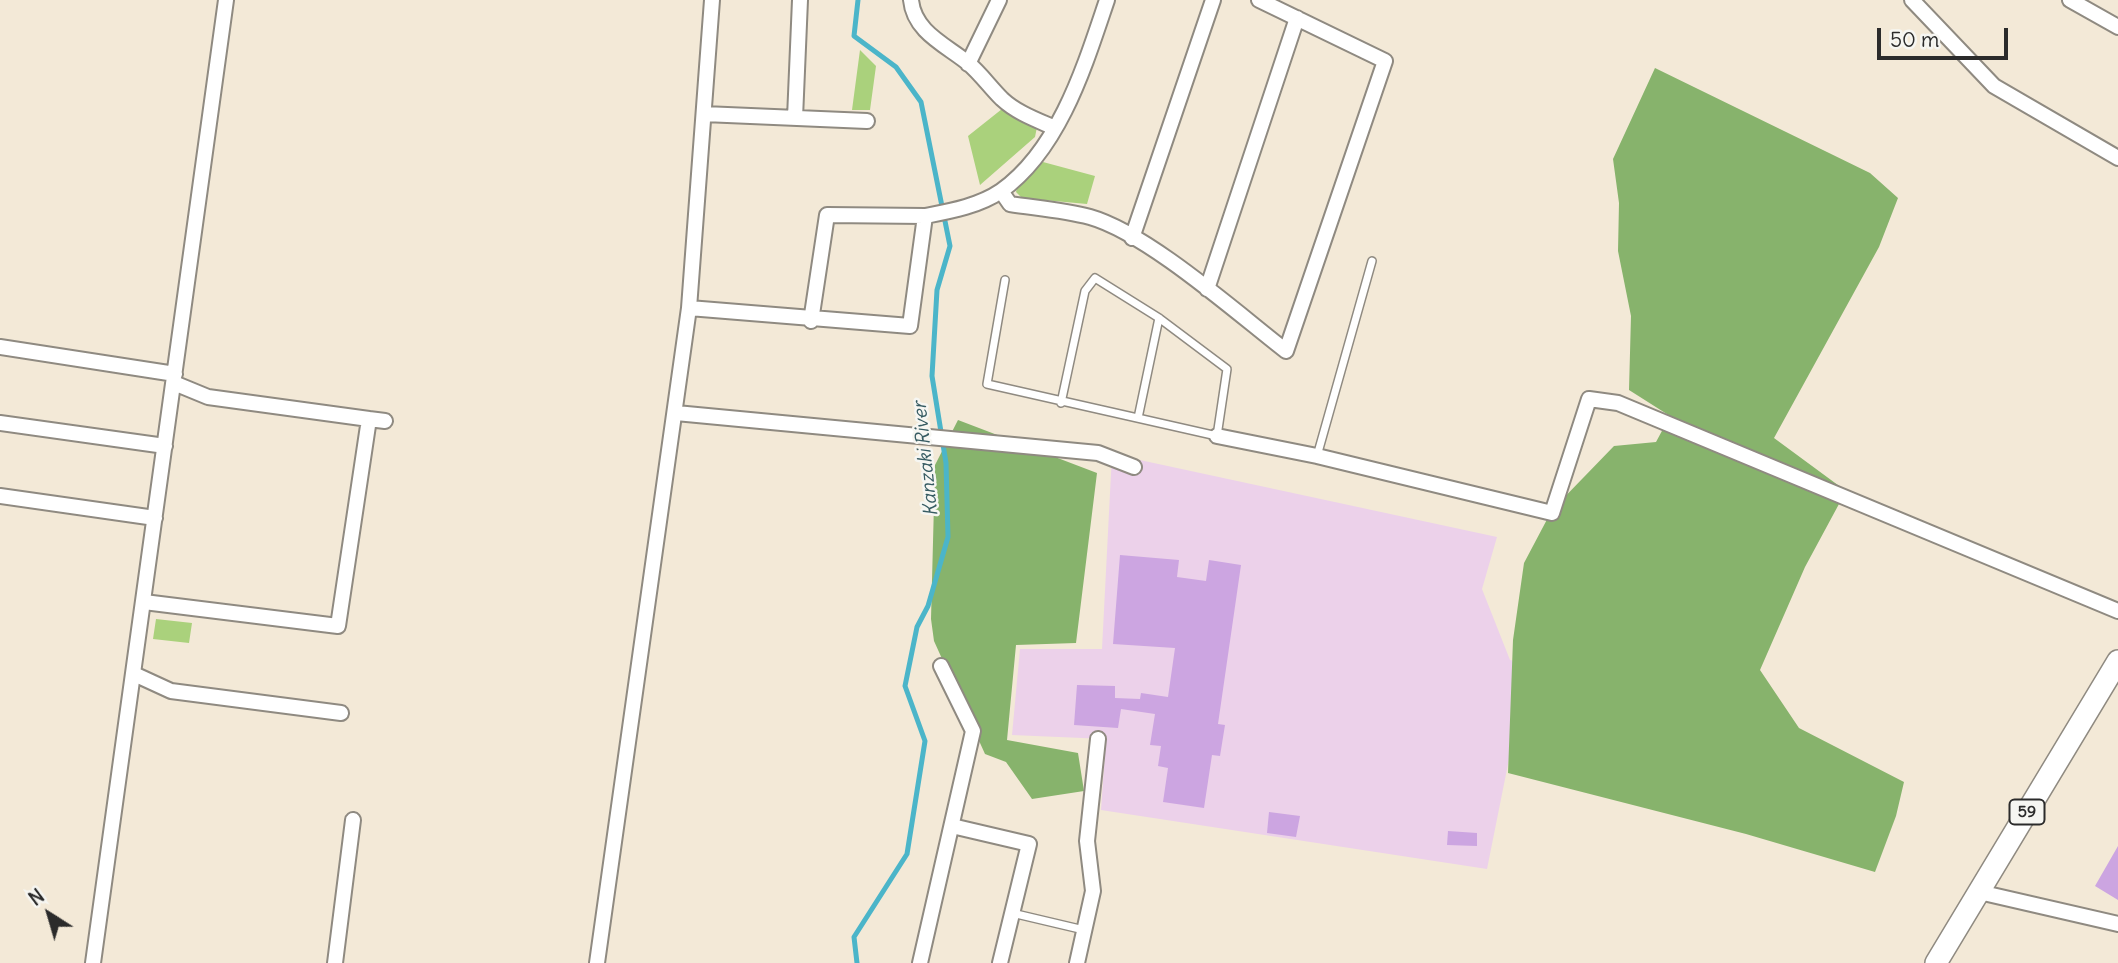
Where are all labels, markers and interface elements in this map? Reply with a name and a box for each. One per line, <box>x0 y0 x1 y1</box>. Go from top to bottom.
scale bar <box>1880 14 2011 58</box>
text: 50 m <box>1890 26 1939 53</box>
water label: Kanzaki River <box>909 400 943 518</box>
road number: 59 <box>2010 800 2044 824</box>
north arrow <box>14 879 84 949</box>
text: N <box>24 884 49 911</box>

